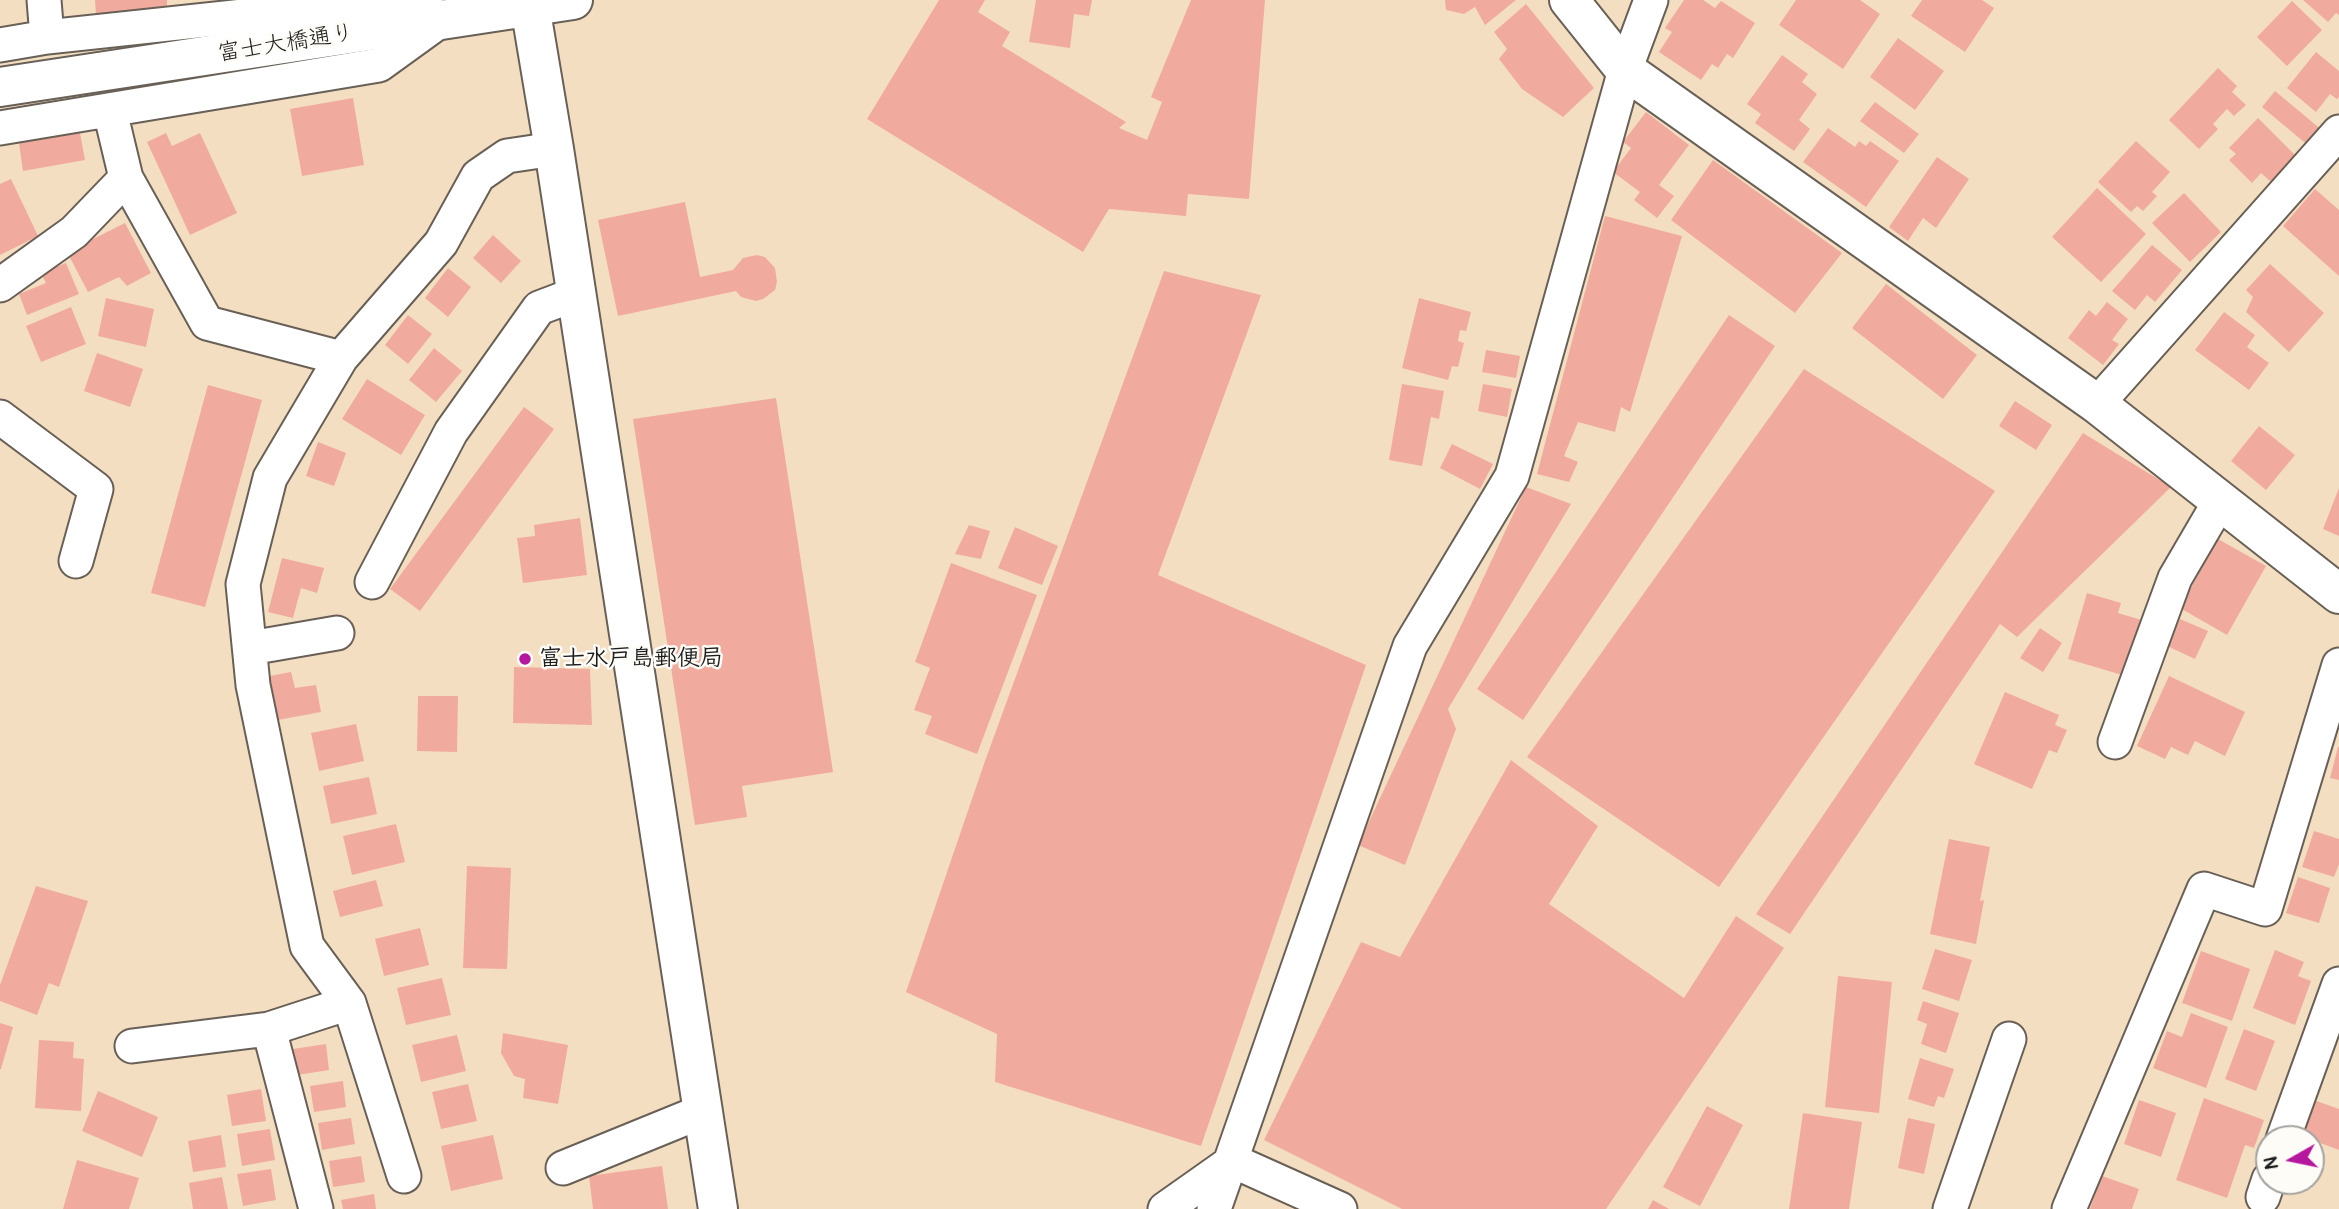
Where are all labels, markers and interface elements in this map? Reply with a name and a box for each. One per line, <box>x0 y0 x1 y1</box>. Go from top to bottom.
street label: 富士大橋通り <box>216 20 356 68</box>
place label: 富士水戸島郵便局 <box>539 645 723 673</box>
marker: 富士水戸島郵便局 <box>517 651 533 667</box>
north arrow <box>2255 1125 2325 1195</box>
text: N <box>2258 1155 2284 1171</box>

